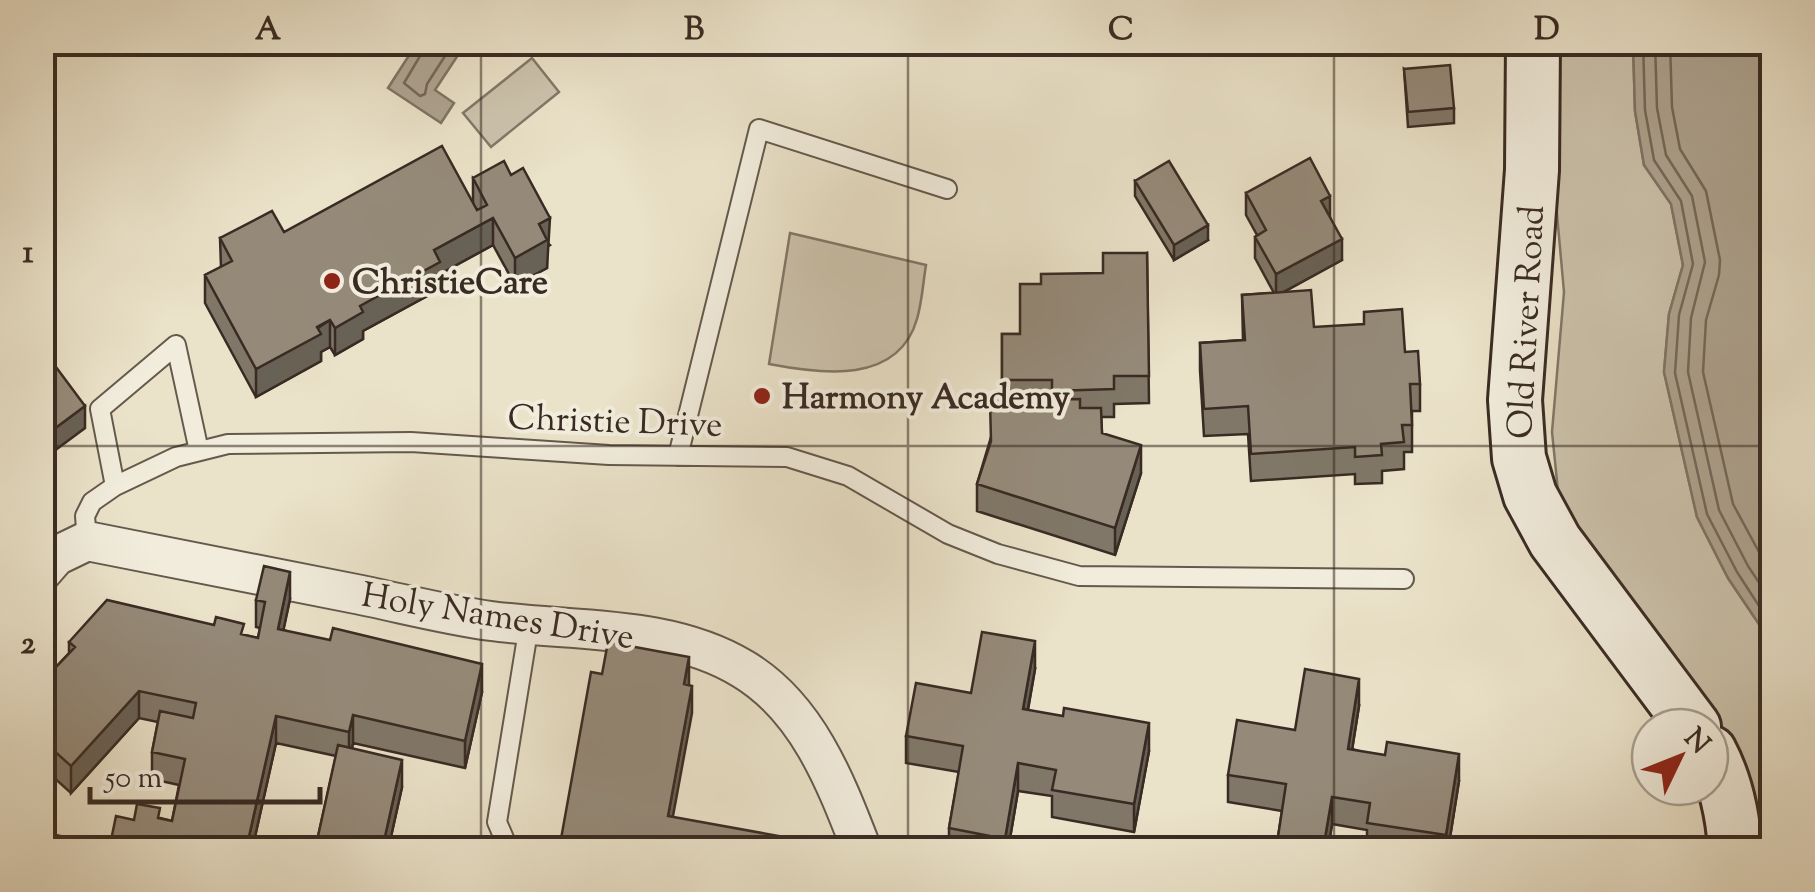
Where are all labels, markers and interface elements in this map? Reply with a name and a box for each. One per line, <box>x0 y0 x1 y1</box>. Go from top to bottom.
text: A <box>255 8 281 54</box>
text: B <box>684 8 704 54</box>
text: C <box>1108 8 1134 54</box>
text: D <box>1534 8 1560 54</box>
street label: Old River Road <box>1497 204 1560 440</box>
text: 1 <box>23 231 34 277</box>
place label: ChristieCare <box>352 259 548 310</box>
marker: ChristieCare <box>321 270 343 292</box>
place label: Harmony Academy <box>782 374 1071 425</box>
marker: Harmony Academy <box>751 385 773 407</box>
street label: Christie Drive <box>507 394 723 453</box>
street label: Holy Names Drive <box>358 572 637 665</box>
text: 2 <box>21 622 36 668</box>
north arrow <box>1630 707 1730 807</box>
text: N <box>1674 720 1718 764</box>
scale bar <box>90 742 320 804</box>
text: 50 m <box>103 758 163 801</box>

